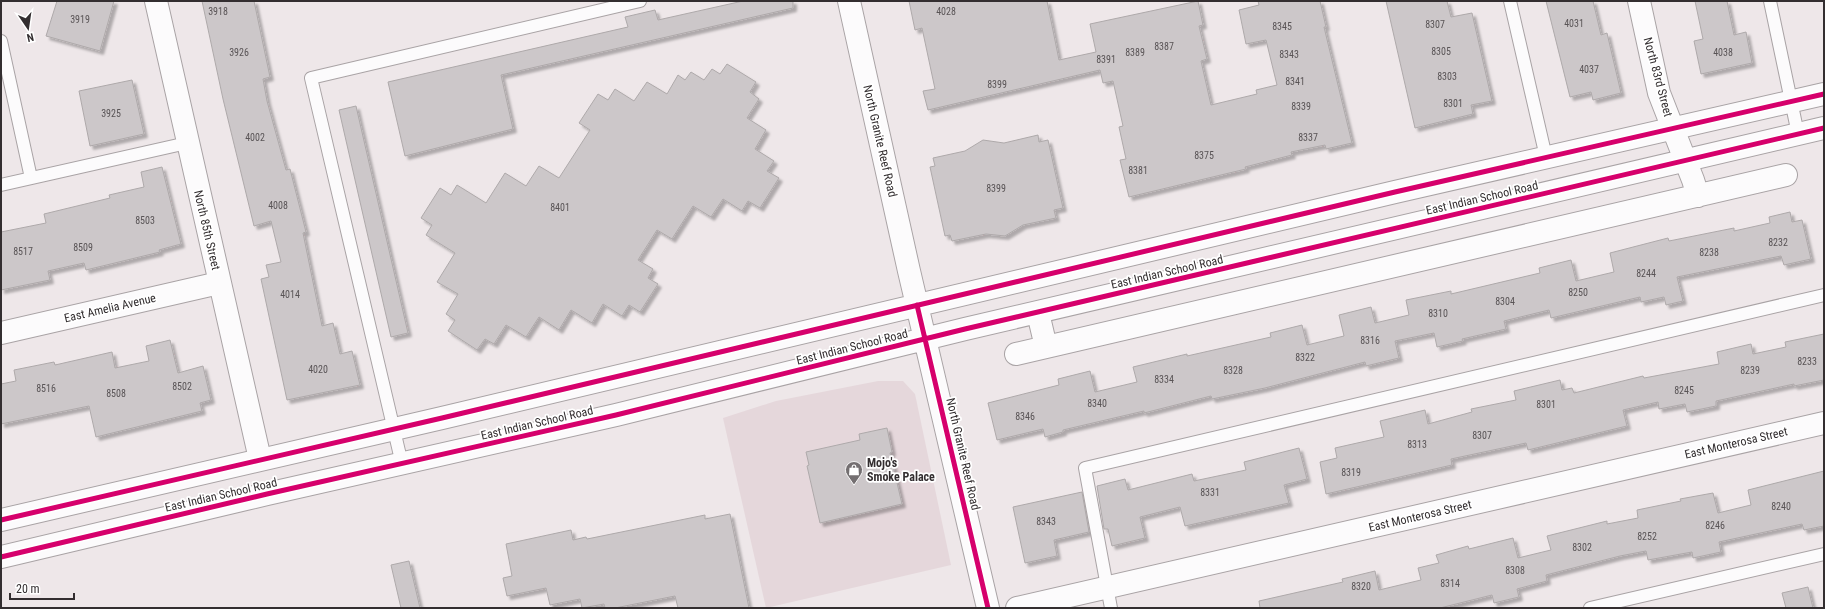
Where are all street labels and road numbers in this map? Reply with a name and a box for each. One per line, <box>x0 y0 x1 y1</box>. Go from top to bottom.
street label: North 83rd Street <box>1641 36 1675 119</box>
street label: North Granite Reef Road <box>860 84 900 198</box>
street label: East Indian School Road <box>1425 178 1539 218</box>
street label: North 85th Street <box>191 189 223 272</box>
street label: East Indian School Road <box>1110 252 1224 292</box>
street label: East Amelia Avenue <box>63 291 158 325</box>
street label: East Indian School Road <box>795 326 909 368</box>
street label: North Granite Reef Road <box>943 397 983 511</box>
street label: East Indian School Road <box>480 403 594 443</box>
street label: East Monterosa Street <box>1683 424 1789 462</box>
street label: East Indian School Road <box>164 475 278 515</box>
street label: East Monterosa Street <box>1367 497 1473 535</box>

